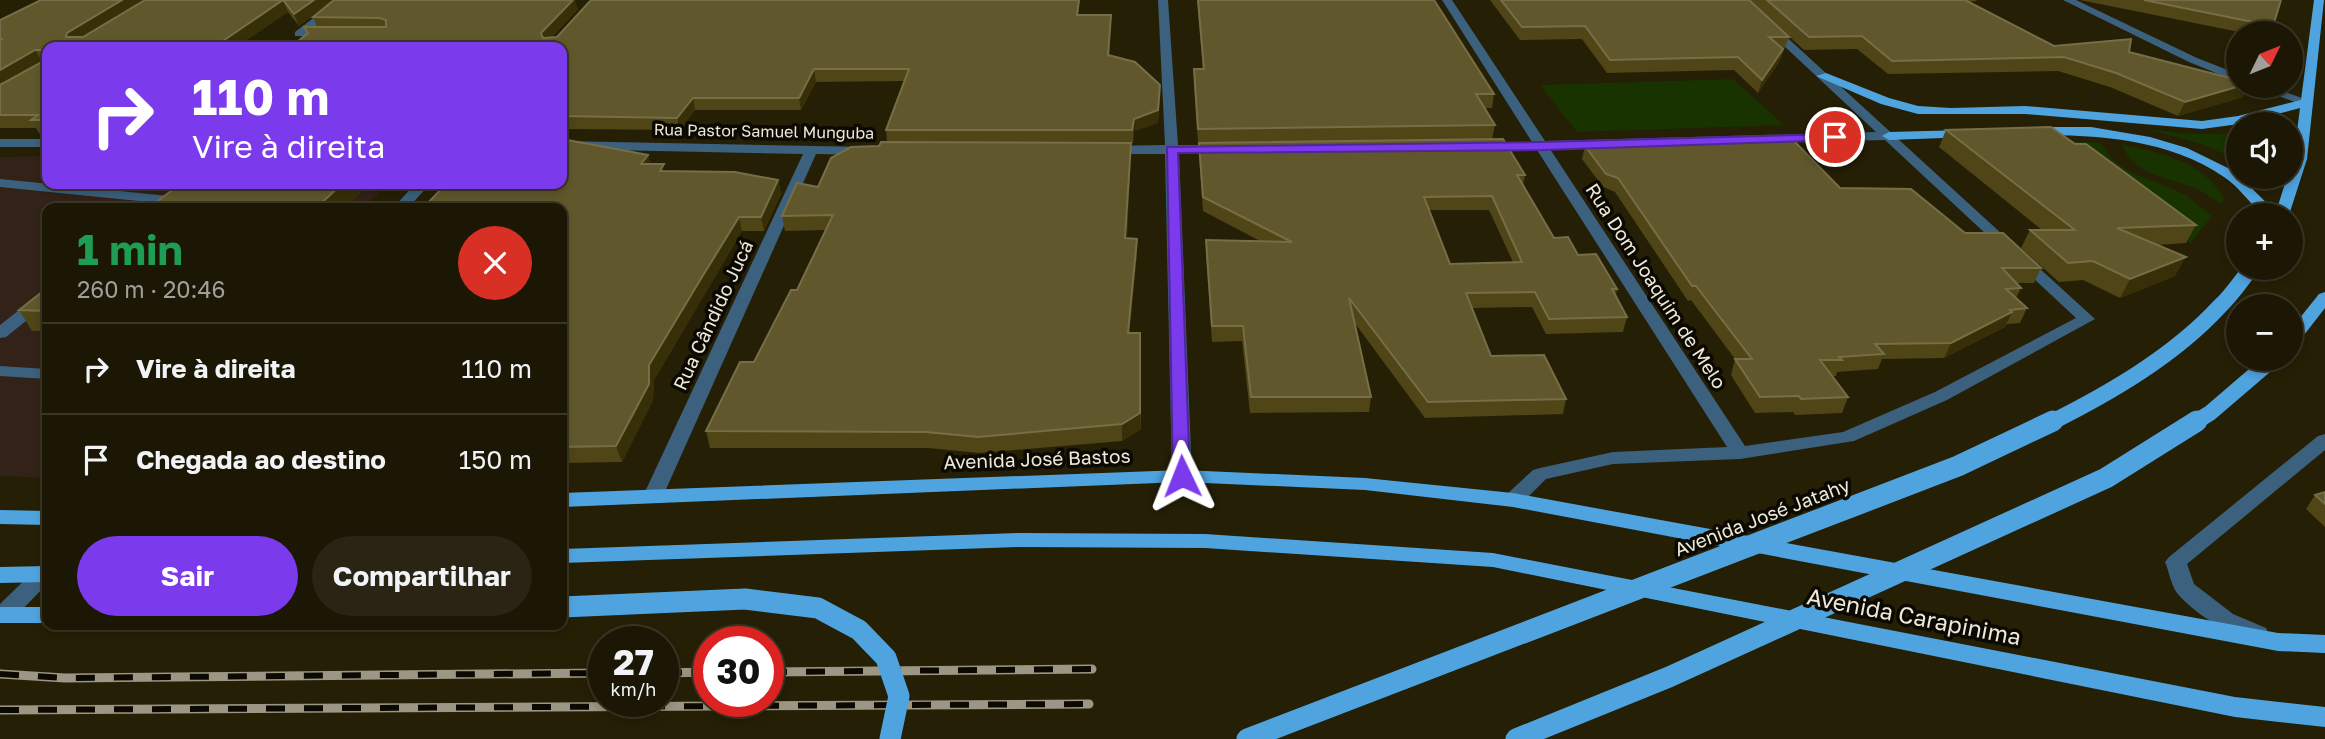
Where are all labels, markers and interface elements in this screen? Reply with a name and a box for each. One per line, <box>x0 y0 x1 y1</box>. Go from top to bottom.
north arrow <box>2226 21 2303 98</box>
map controls <box>2226 21 2303 371</box>
text: 110 m <box>192 67 329 126</box>
icon: right <box>77 70 168 161</box>
pin <box>1805 107 1865 167</box>
button: sound <box>2226 112 2303 189</box>
icon: arrive <box>1816 118 1854 156</box>
street label: Rua Pastor Samuel Munguba <box>654 119 874 143</box>
text: Vire à direita <box>192 127 385 165</box>
street label: Rua Dom Joaquim de Melo <box>1581 179 1732 393</box>
button: + <box>2226 203 2303 280</box>
text: 1 min <box>77 224 183 274</box>
button: close <box>458 226 532 300</box>
street label: Rua Cândido Jucá <box>668 236 757 393</box>
text: 260 m · 20:46 <box>77 275 225 303</box>
button: − <box>2226 294 2303 371</box>
icon: right <box>77 350 115 388</box>
text: Vire à direita <box>136 353 296 384</box>
text: 110 m <box>461 353 532 384</box>
position arrow <box>1145 439 1219 513</box>
icon: arrive <box>77 441 115 479</box>
text: Chegada ao destino <box>136 444 386 475</box>
text: 150 m <box>459 444 532 475</box>
street label: Avenida José Bastos <box>943 444 1131 473</box>
street label: Avenida José Jatahy <box>1671 472 1853 561</box>
button: Sair <box>77 536 298 616</box>
button: Compartilhar <box>312 536 532 616</box>
street label: Avenida Carapinima <box>1805 582 2024 650</box>
speed limit sign: 30 <box>693 626 784 717</box>
text: 27 <box>613 641 654 683</box>
text: km/h <box>611 678 656 700</box>

